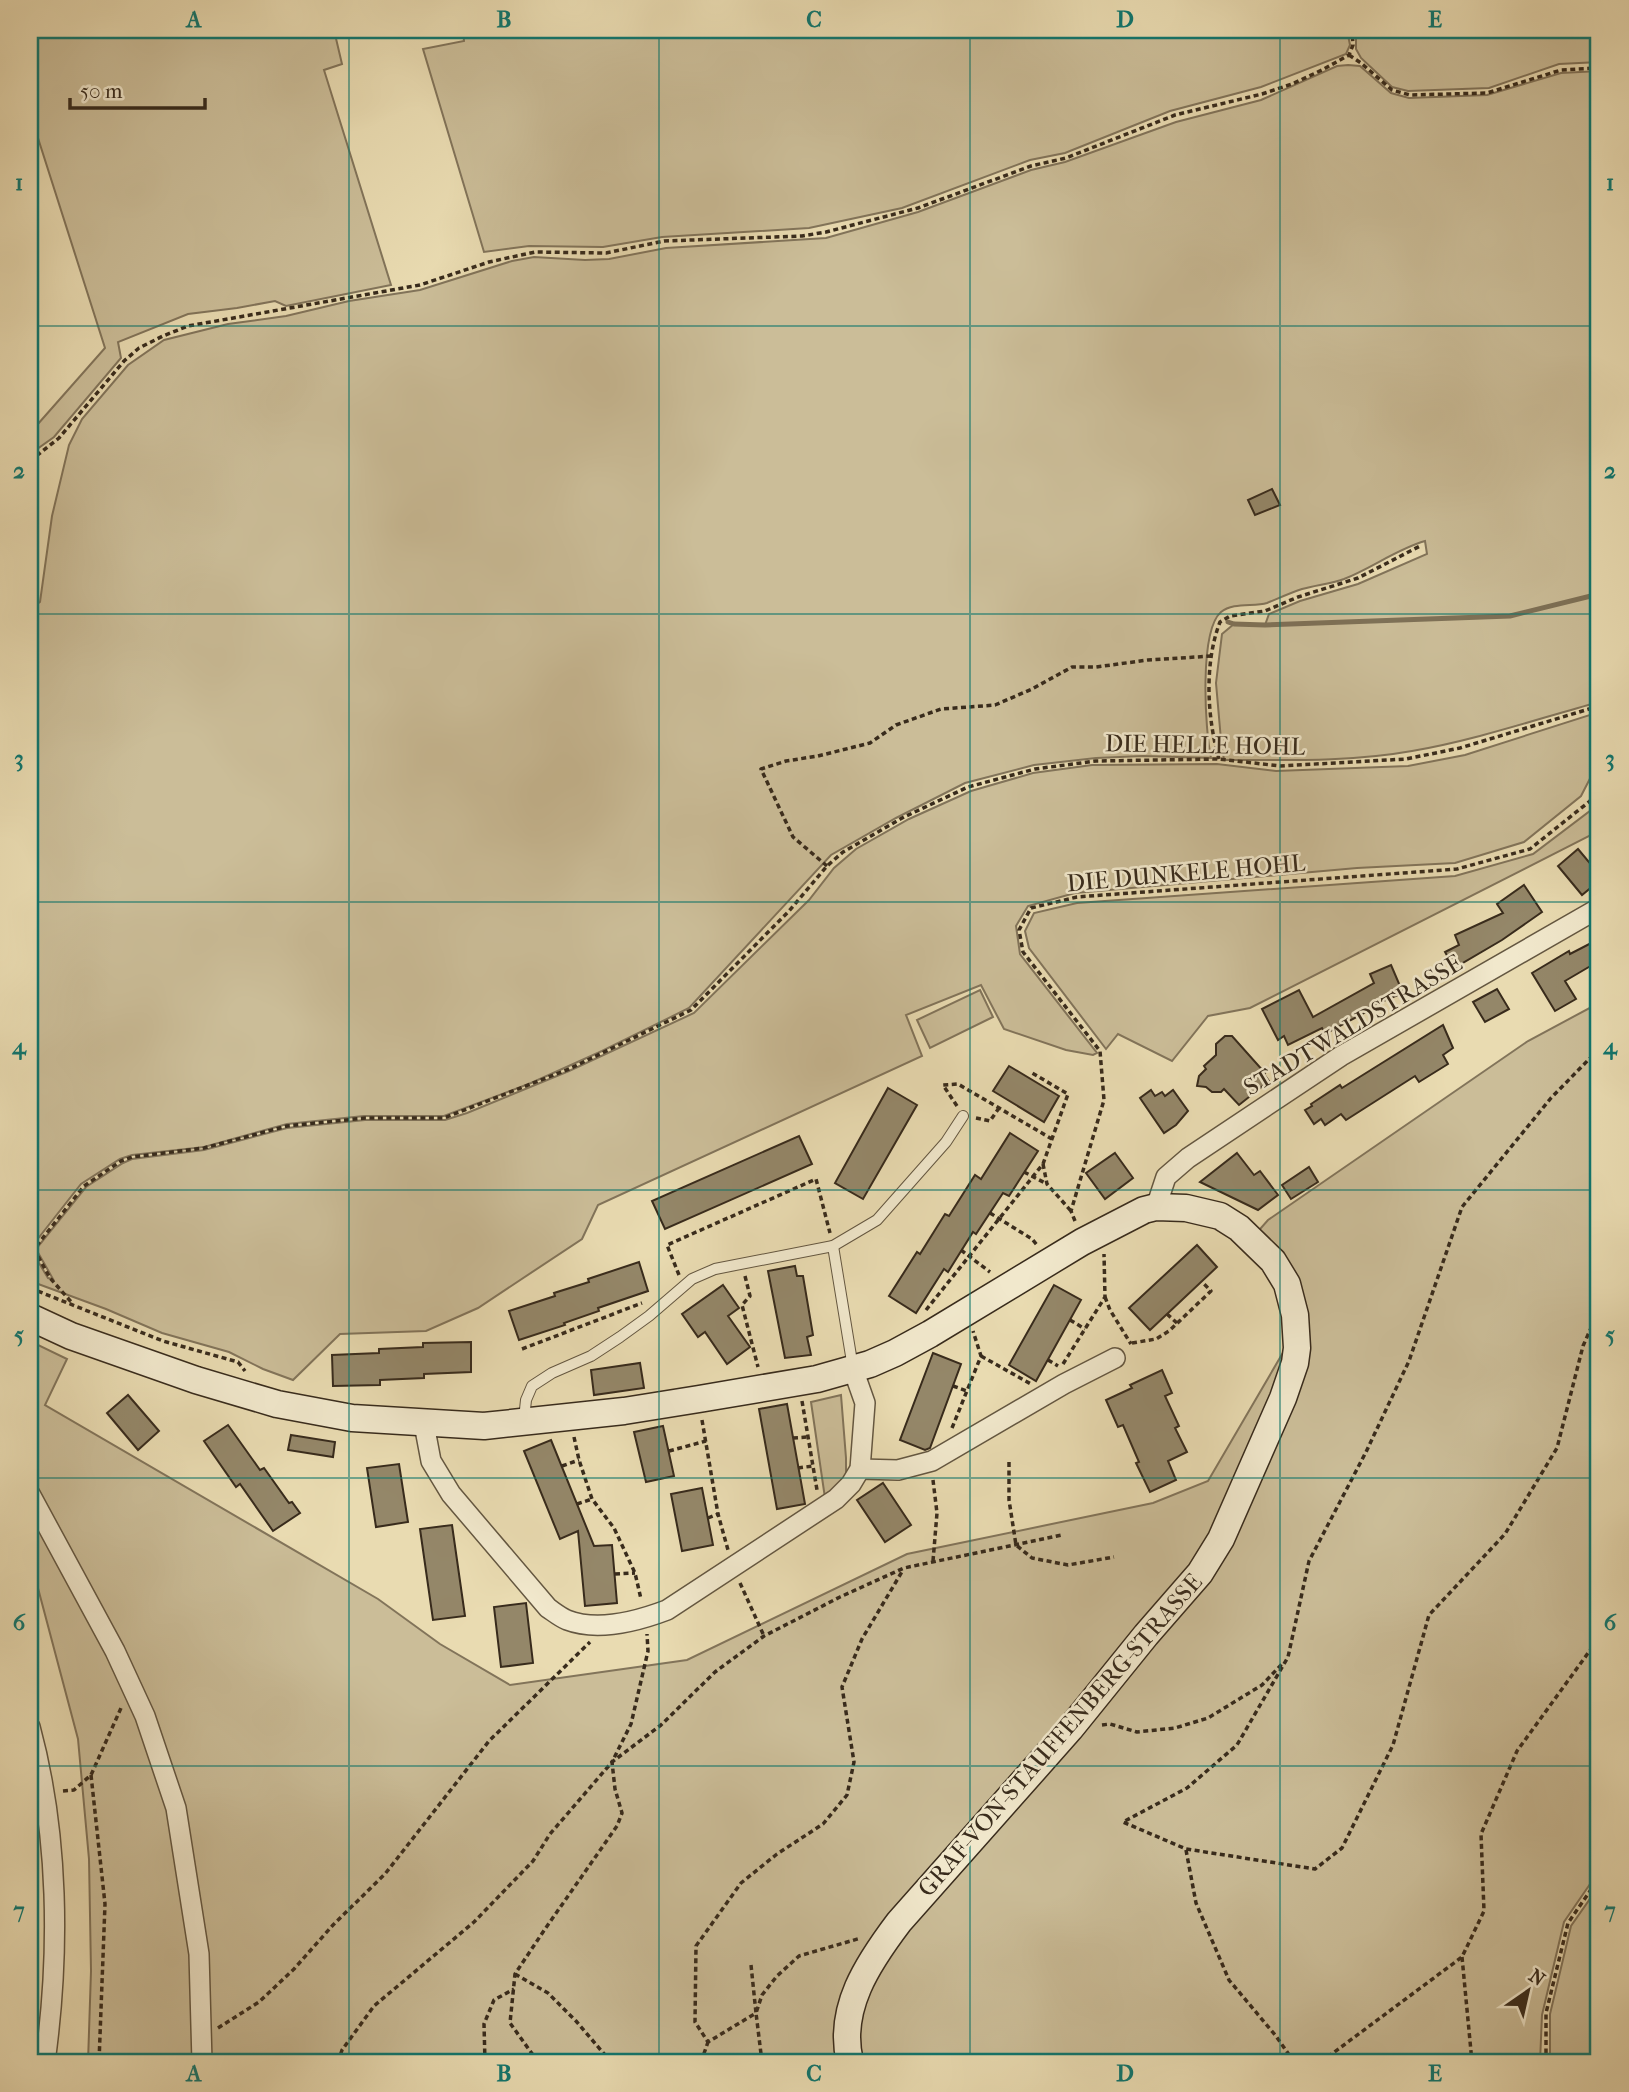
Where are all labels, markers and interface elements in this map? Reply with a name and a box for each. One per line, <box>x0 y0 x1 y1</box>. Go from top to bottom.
text: A <box>185 6 203 33</box>
text: B <box>497 6 512 33</box>
text: C <box>806 6 822 33</box>
text: D <box>1116 6 1134 33</box>
text: E <box>1428 6 1442 33</box>
scale bar <box>70 66 205 110</box>
text: 50 m <box>80 79 123 103</box>
text: 1 <box>15 169 23 196</box>
text: 1 <box>1606 169 1614 196</box>
text: 2 <box>13 457 25 484</box>
text: 2 <box>1604 457 1616 484</box>
street label: DIE HELLE HOHL <box>1105 729 1306 761</box>
text: 3 <box>14 745 24 772</box>
text: 3 <box>1605 745 1615 772</box>
street label: DIE DUNKELE HOHL <box>1066 849 1307 897</box>
street label: STADTWALDSTRASSE <box>1239 949 1467 1101</box>
text: 4 <box>11 1033 27 1060</box>
text: 4 <box>1602 1033 1618 1060</box>
text: 5 <box>14 1321 24 1348</box>
text: 5 <box>1605 1321 1615 1348</box>
street label: GRAF-VON-STAUFFENBERG-STRASSE <box>912 1568 1208 1902</box>
text: 6 <box>13 1609 26 1636</box>
text: 6 <box>1604 1609 1617 1636</box>
text: 7 <box>12 1897 25 1924</box>
text: 7 <box>1603 1897 1616 1924</box>
north arrow <box>1492 1955 1562 2025</box>
text: N <box>1525 1965 1550 1991</box>
text: A <box>185 2060 203 2087</box>
text: B <box>497 2060 512 2087</box>
text: C <box>806 2060 822 2087</box>
text: D <box>1116 2060 1134 2087</box>
text: E <box>1428 2060 1442 2087</box>

